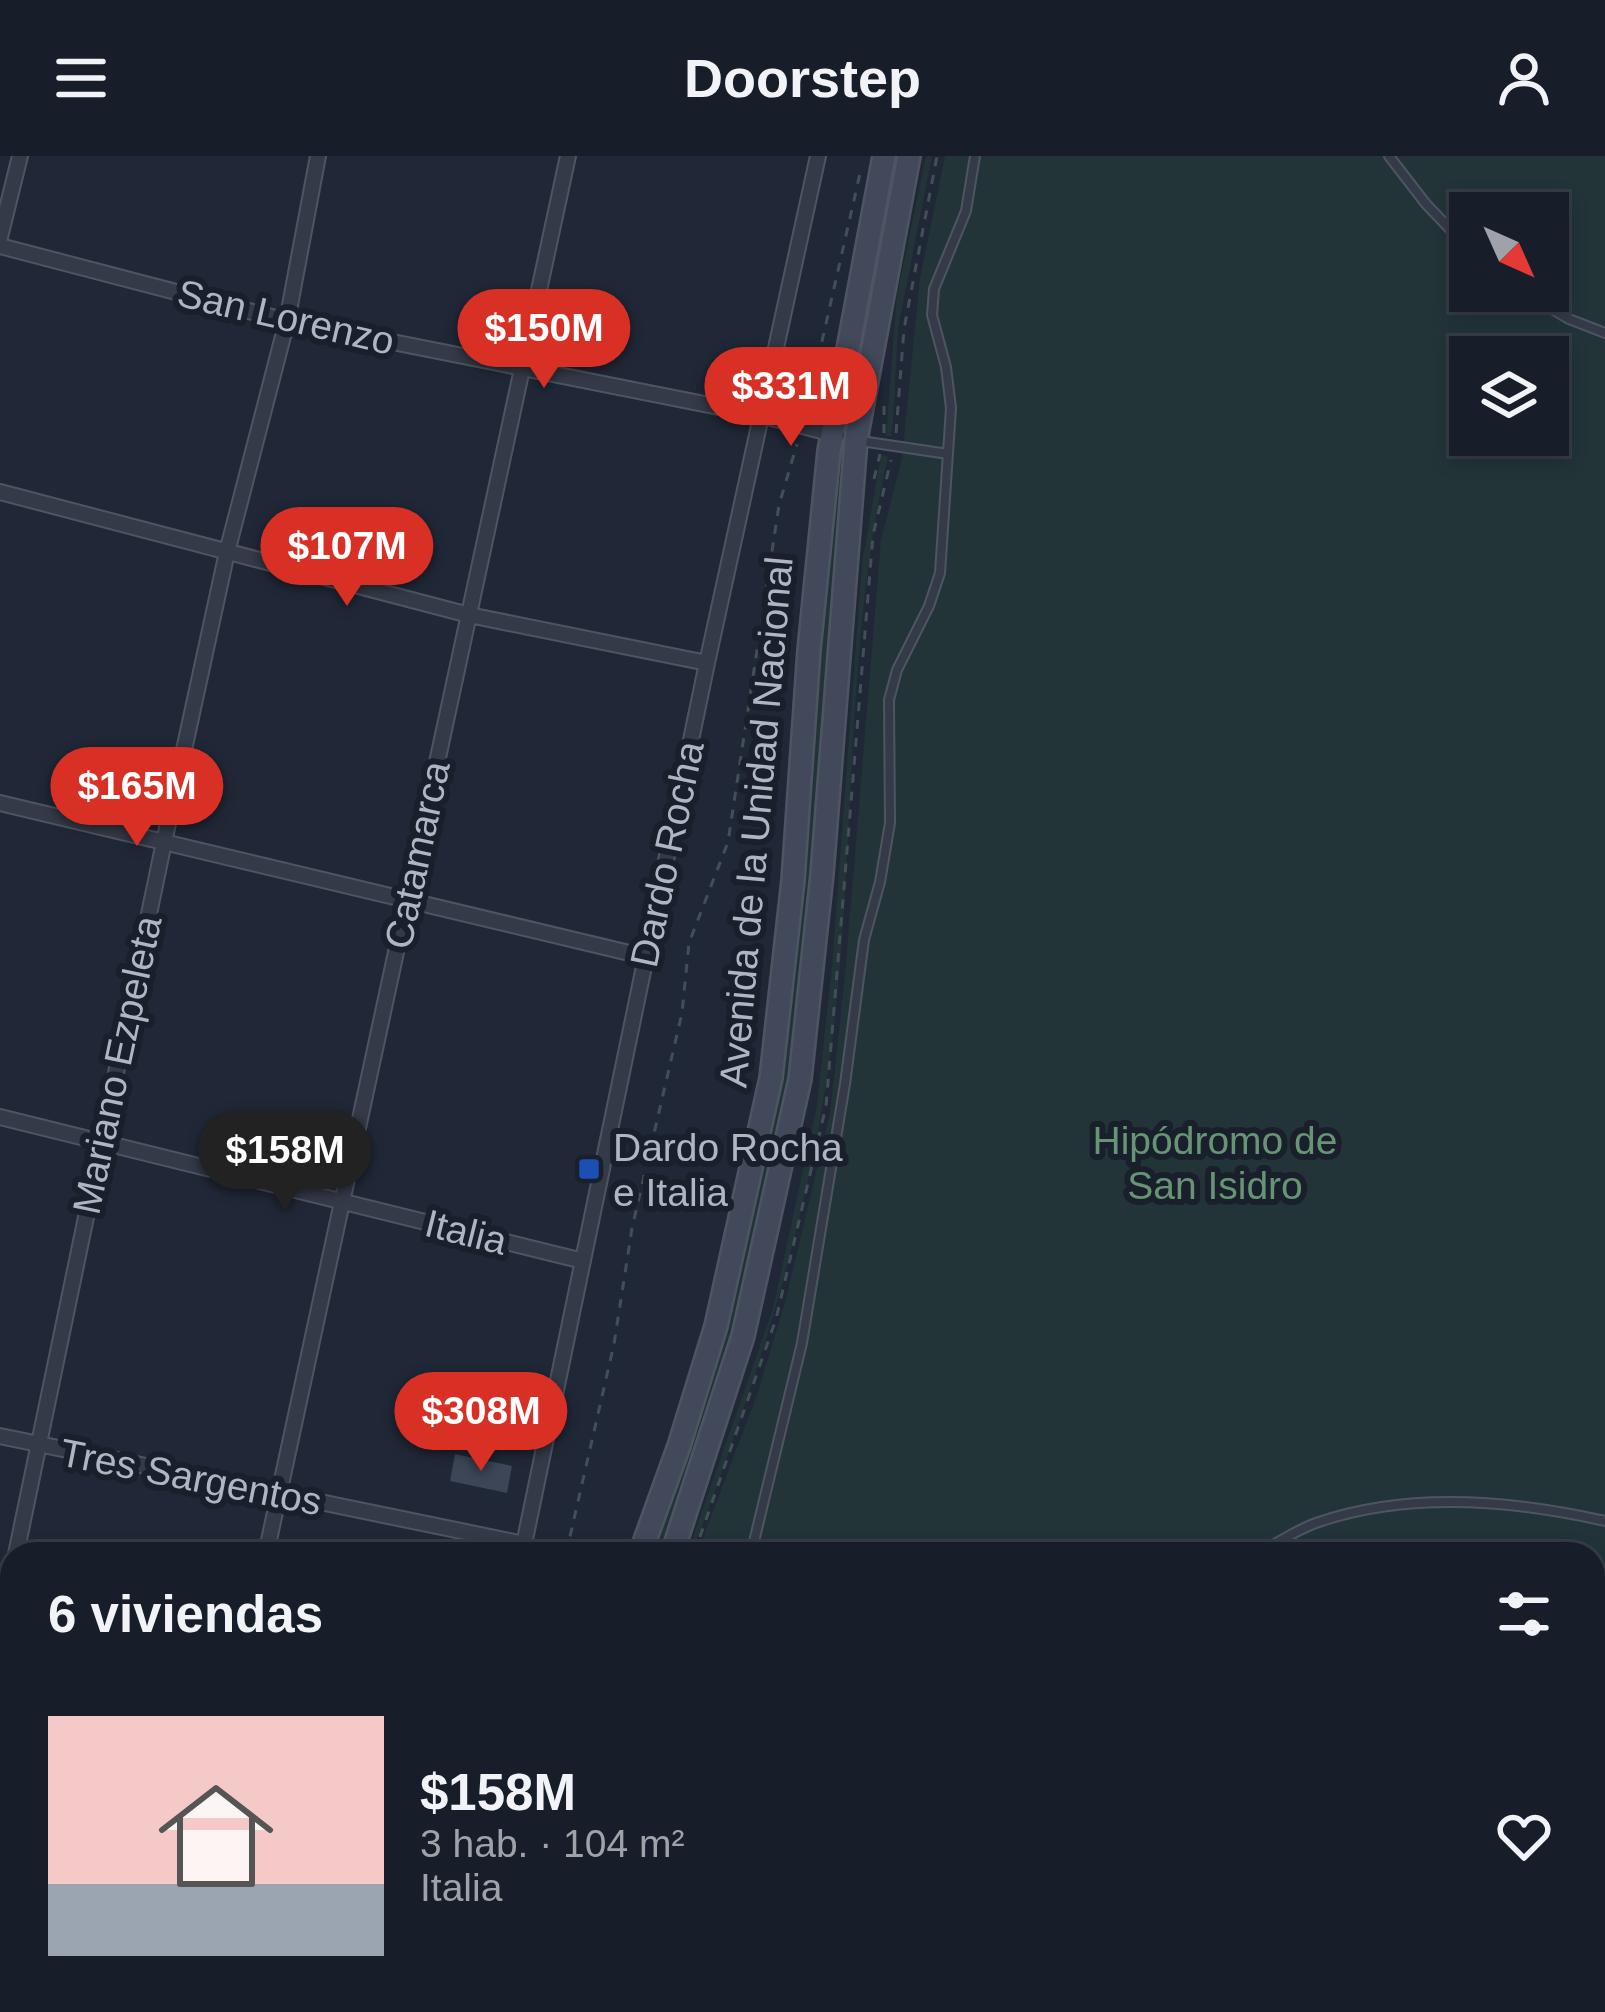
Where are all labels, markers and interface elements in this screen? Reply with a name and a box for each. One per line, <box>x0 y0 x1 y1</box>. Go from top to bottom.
icon: menu <box>48 45 114 111</box>
icon: person <box>1491 45 1557 111</box>
text: Doorstep <box>684 48 921 108</box>
north arrow <box>1449 192 1569 312</box>
map controls <box>1449 192 1569 456</box>
street label: San Lorenzo <box>173 271 399 363</box>
pin: $150M <box>460 289 628 391</box>
text: $150M <box>484 306 604 349</box>
button: layers <box>1449 336 1569 456</box>
pin: $331M <box>707 347 875 449</box>
text: $331M <box>731 364 851 407</box>
pin: $107M <box>263 507 431 609</box>
text: $107M <box>287 524 407 567</box>
street label: Avenida de la Unidad Nacional <box>711 555 801 1089</box>
street label: Dardo Rocha <box>622 737 712 971</box>
pin: $165M <box>53 747 221 849</box>
street label: Catamarca <box>376 757 458 953</box>
text: $165M <box>77 764 197 807</box>
street label: Mariano Ezpeleta <box>64 912 170 1218</box>
pin: $158M <box>201 1111 369 1213</box>
park label: Hipódromo de San Isidro <box>1093 1119 1337 1207</box>
place label: Dardo Rocha e Italia <box>613 1126 843 1214</box>
text: $158M <box>225 1128 345 1171</box>
marker: Dardo Rocha e Italia <box>576 1156 602 1182</box>
street label: Italia <box>421 1201 511 1263</box>
pin: $308M <box>397 1372 565 1474</box>
text: $308M <box>421 1389 541 1432</box>
street label: Tres Sargentos <box>57 1431 325 1523</box>
icon: filters <box>1491 1581 1557 1647</box>
text: 6 viviendas <box>48 1586 323 1643</box>
icon: home <box>144 1764 288 1908</box>
text: $158M <box>420 1764 576 1821</box>
icon: heart <box>1491 1803 1557 1869</box>
text: 3 hab. · 104 m² <box>420 1822 684 1865</box>
text: Italia <box>420 1866 502 1909</box>

